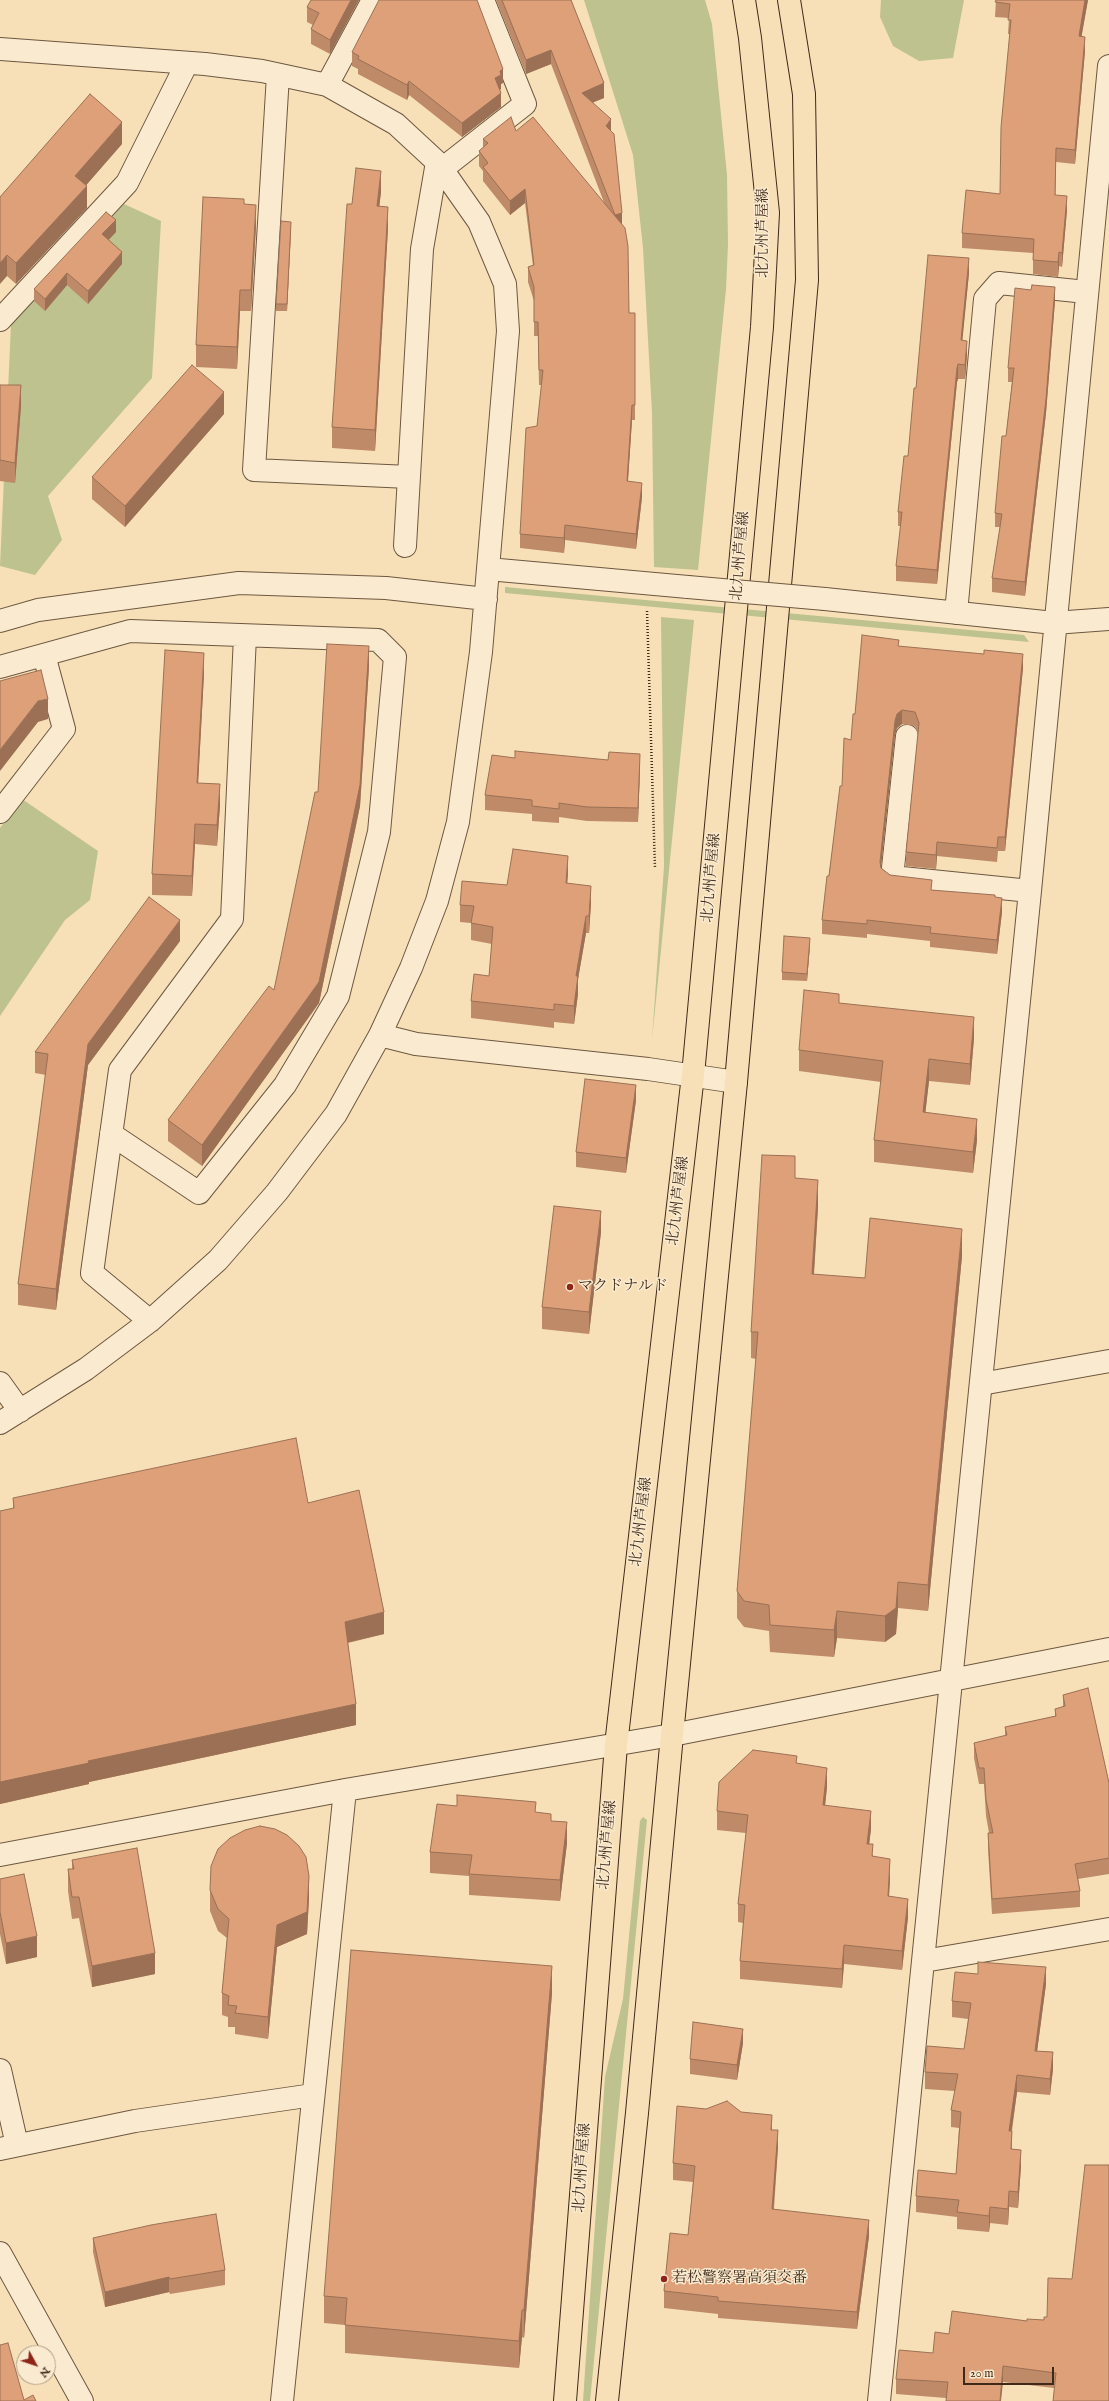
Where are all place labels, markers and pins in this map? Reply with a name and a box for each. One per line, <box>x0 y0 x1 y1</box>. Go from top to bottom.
place label: マクドナルド <box>578 1278 668 1296</box>
marker: マクドナルド <box>565 1282 575 1292</box>
place label: 若松警察署高須交番 <box>672 2270 807 2288</box>
marker: 若松警察署高須交番 <box>659 2274 669 2284</box>

